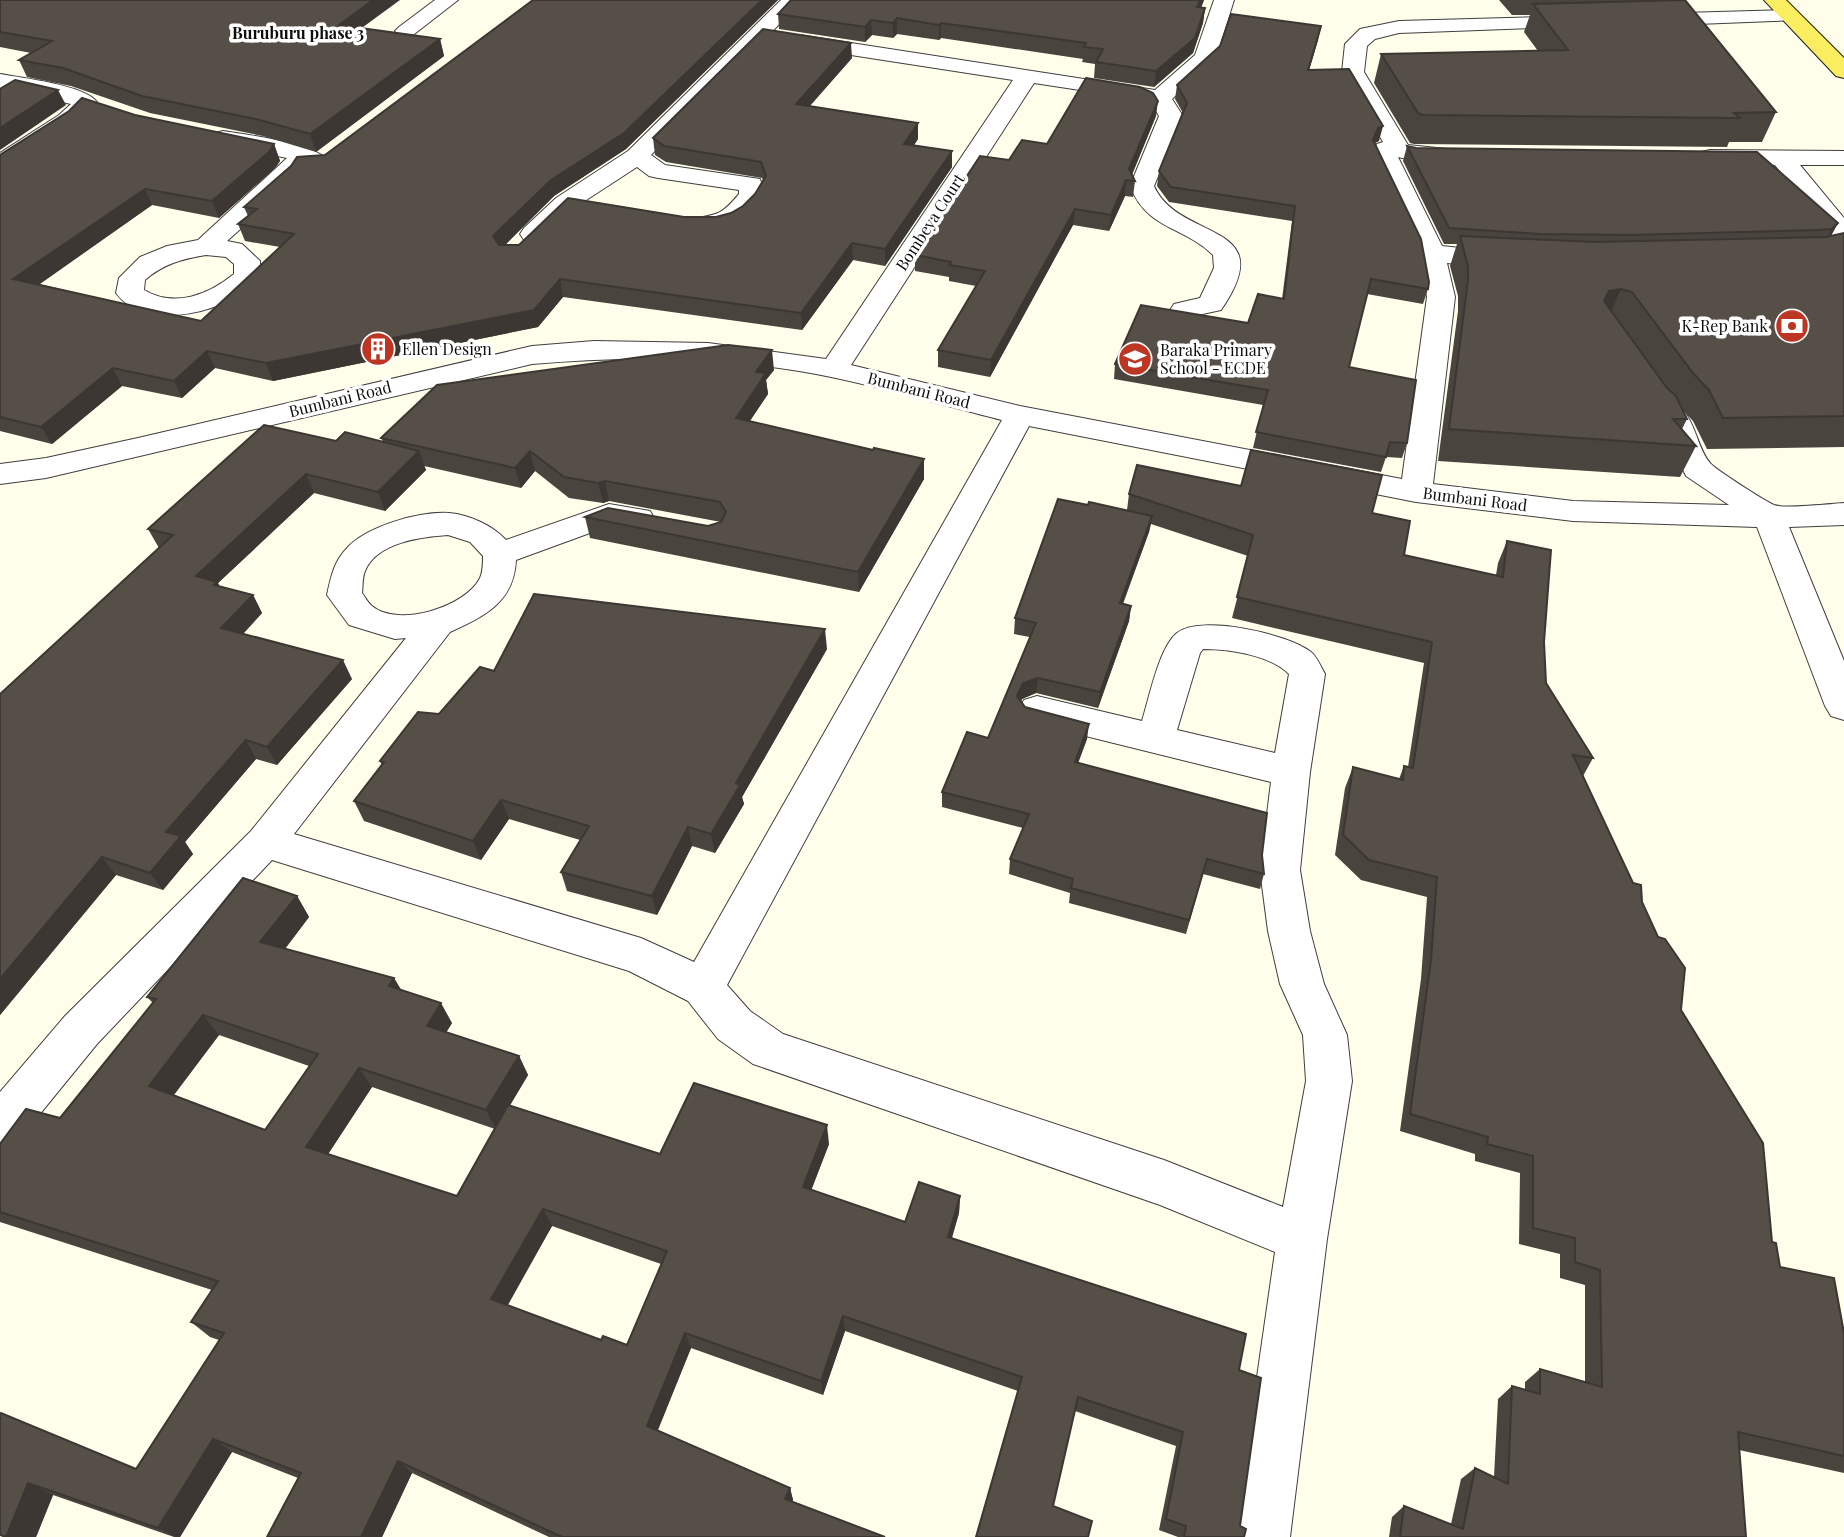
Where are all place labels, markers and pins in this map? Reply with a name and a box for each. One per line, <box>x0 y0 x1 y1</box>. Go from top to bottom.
bank icon: K-Rep Bank <box>1773 307 1811 345</box>
place label: K-Rep Bank <box>1682 315 1768 336</box>
building icon: Ellen Design <box>359 330 397 368</box>
place label: Ellen Design <box>402 338 492 359</box>
place label: Baraka Primary School - ECDE <box>1160 339 1272 378</box>
school or university icon: Baraka Primary School - ECDE <box>1116 340 1154 378</box>

